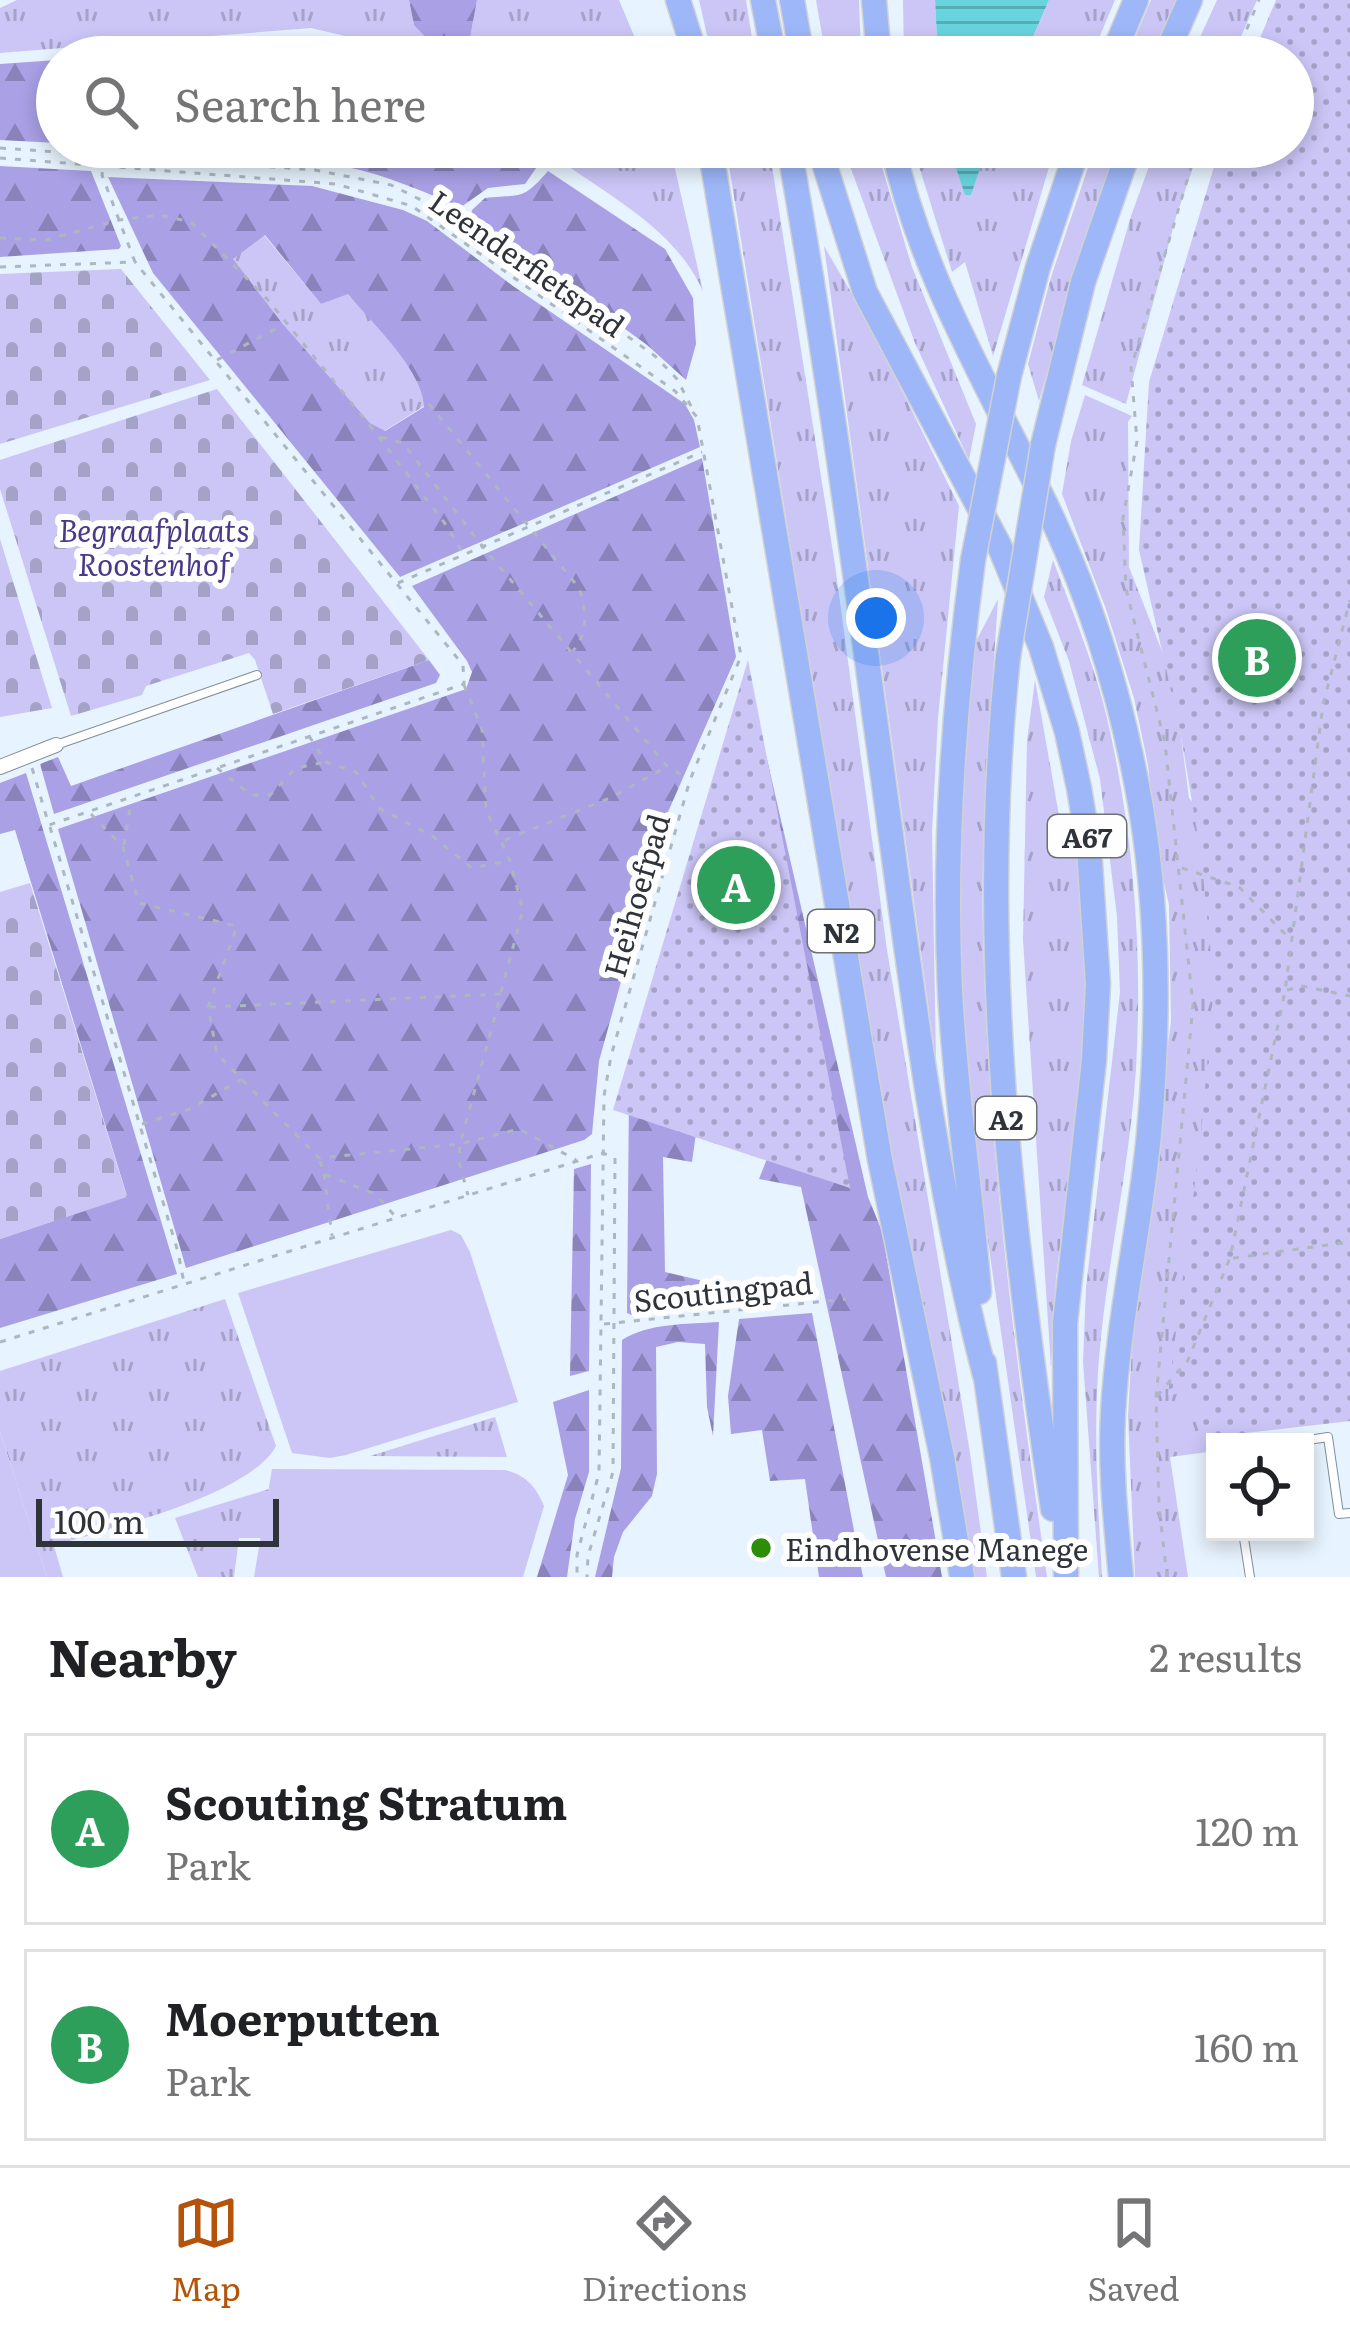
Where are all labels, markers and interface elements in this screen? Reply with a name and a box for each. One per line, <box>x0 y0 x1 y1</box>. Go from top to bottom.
search box <box>36 36 1314 168</box>
icon: search <box>78 69 144 135</box>
text: Search here <box>174 69 426 136</box>
street label: Leenderfietspad <box>421 178 635 346</box>
park label: Begraafplaats Roostenhof <box>59 507 249 585</box>
your location <box>846 588 906 648</box>
pin: B <box>1218 613 1296 703</box>
street label: Heihoefpad <box>591 808 679 982</box>
road number: A67 <box>1048 815 1126 857</box>
pin: A <box>697 840 775 930</box>
road number: N2 <box>808 910 874 952</box>
road number: A2 <box>976 1097 1036 1139</box>
street label: Scoutingpad <box>631 1259 815 1321</box>
map controls <box>1206 1433 1314 1541</box>
button: locate <box>1206 1433 1314 1541</box>
scale bar <box>36 1493 279 1546</box>
text: 100 m <box>54 1495 144 1544</box>
place label: Eindhovense Manege <box>785 1526 1088 1570</box>
marker: Eindhovense Manege <box>748 1535 774 1561</box>
text: Nearby <box>48 1617 237 1693</box>
text: 2 results <box>1149 1626 1302 1684</box>
text: Scouting Stratum <box>165 1767 567 1834</box>
text: A <box>75 1800 105 1858</box>
text: 120 m <box>1195 1800 1299 1858</box>
text: Park <box>165 1834 251 1892</box>
text: Moerputten <box>165 1983 440 2050</box>
text: B <box>77 2016 103 2074</box>
text: 160 m <box>1194 2016 1299 2074</box>
text: Park <box>165 2050 251 2108</box>
tab: Map <box>170 2190 241 2311</box>
tab: Directions <box>582 2190 747 2311</box>
tab: Saved <box>1088 2190 1180 2311</box>

